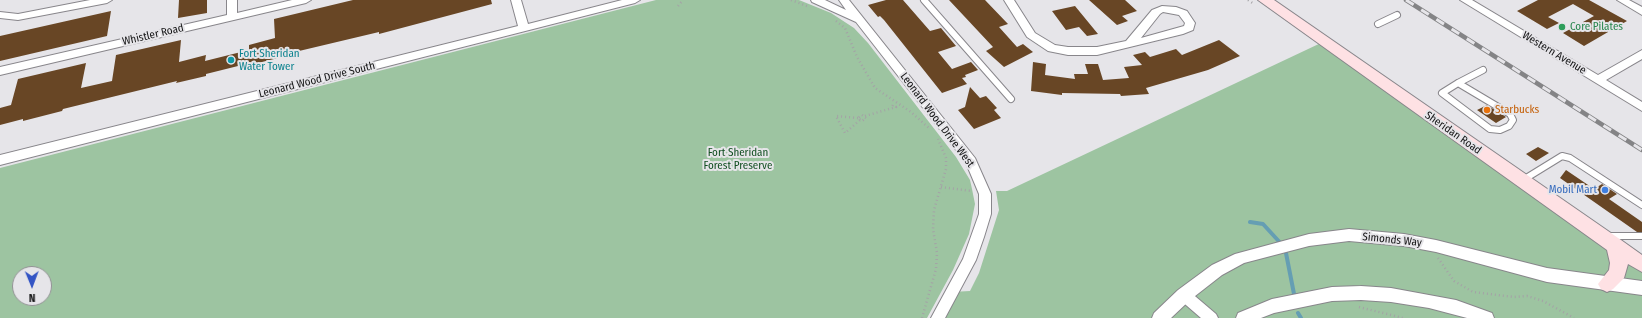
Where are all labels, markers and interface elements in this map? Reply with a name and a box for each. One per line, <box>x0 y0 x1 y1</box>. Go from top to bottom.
place label: Core Pilates <box>1570 20 1623 34</box>
street label: Whistler Road <box>121 22 185 48</box>
marker: Core Pilates <box>1557 22 1567 32</box>
street label: Western Avenue <box>1520 29 1588 77</box>
place label: Fort Sheridan Water Tower <box>239 47 300 73</box>
marker: Fort Sheridan Water Tower <box>226 55 236 65</box>
street label: Leonard Wood Drive South <box>257 59 377 101</box>
street label: Leonard Wood Drive West <box>897 70 977 170</box>
place label: Starbucks <box>1495 103 1539 117</box>
marker: Starbucks <box>1482 105 1492 115</box>
street label: Sheridan Road <box>1422 109 1484 157</box>
park label: Fort Sheridan Forest Preserve <box>704 146 772 172</box>
place label: Mobil Mart <box>1549 183 1597 197</box>
marker: Mobil Mart <box>1600 185 1610 195</box>
street label: Simonds Way <box>1362 230 1422 250</box>
north arrow <box>12 266 52 306</box>
text: N <box>29 291 36 304</box>

